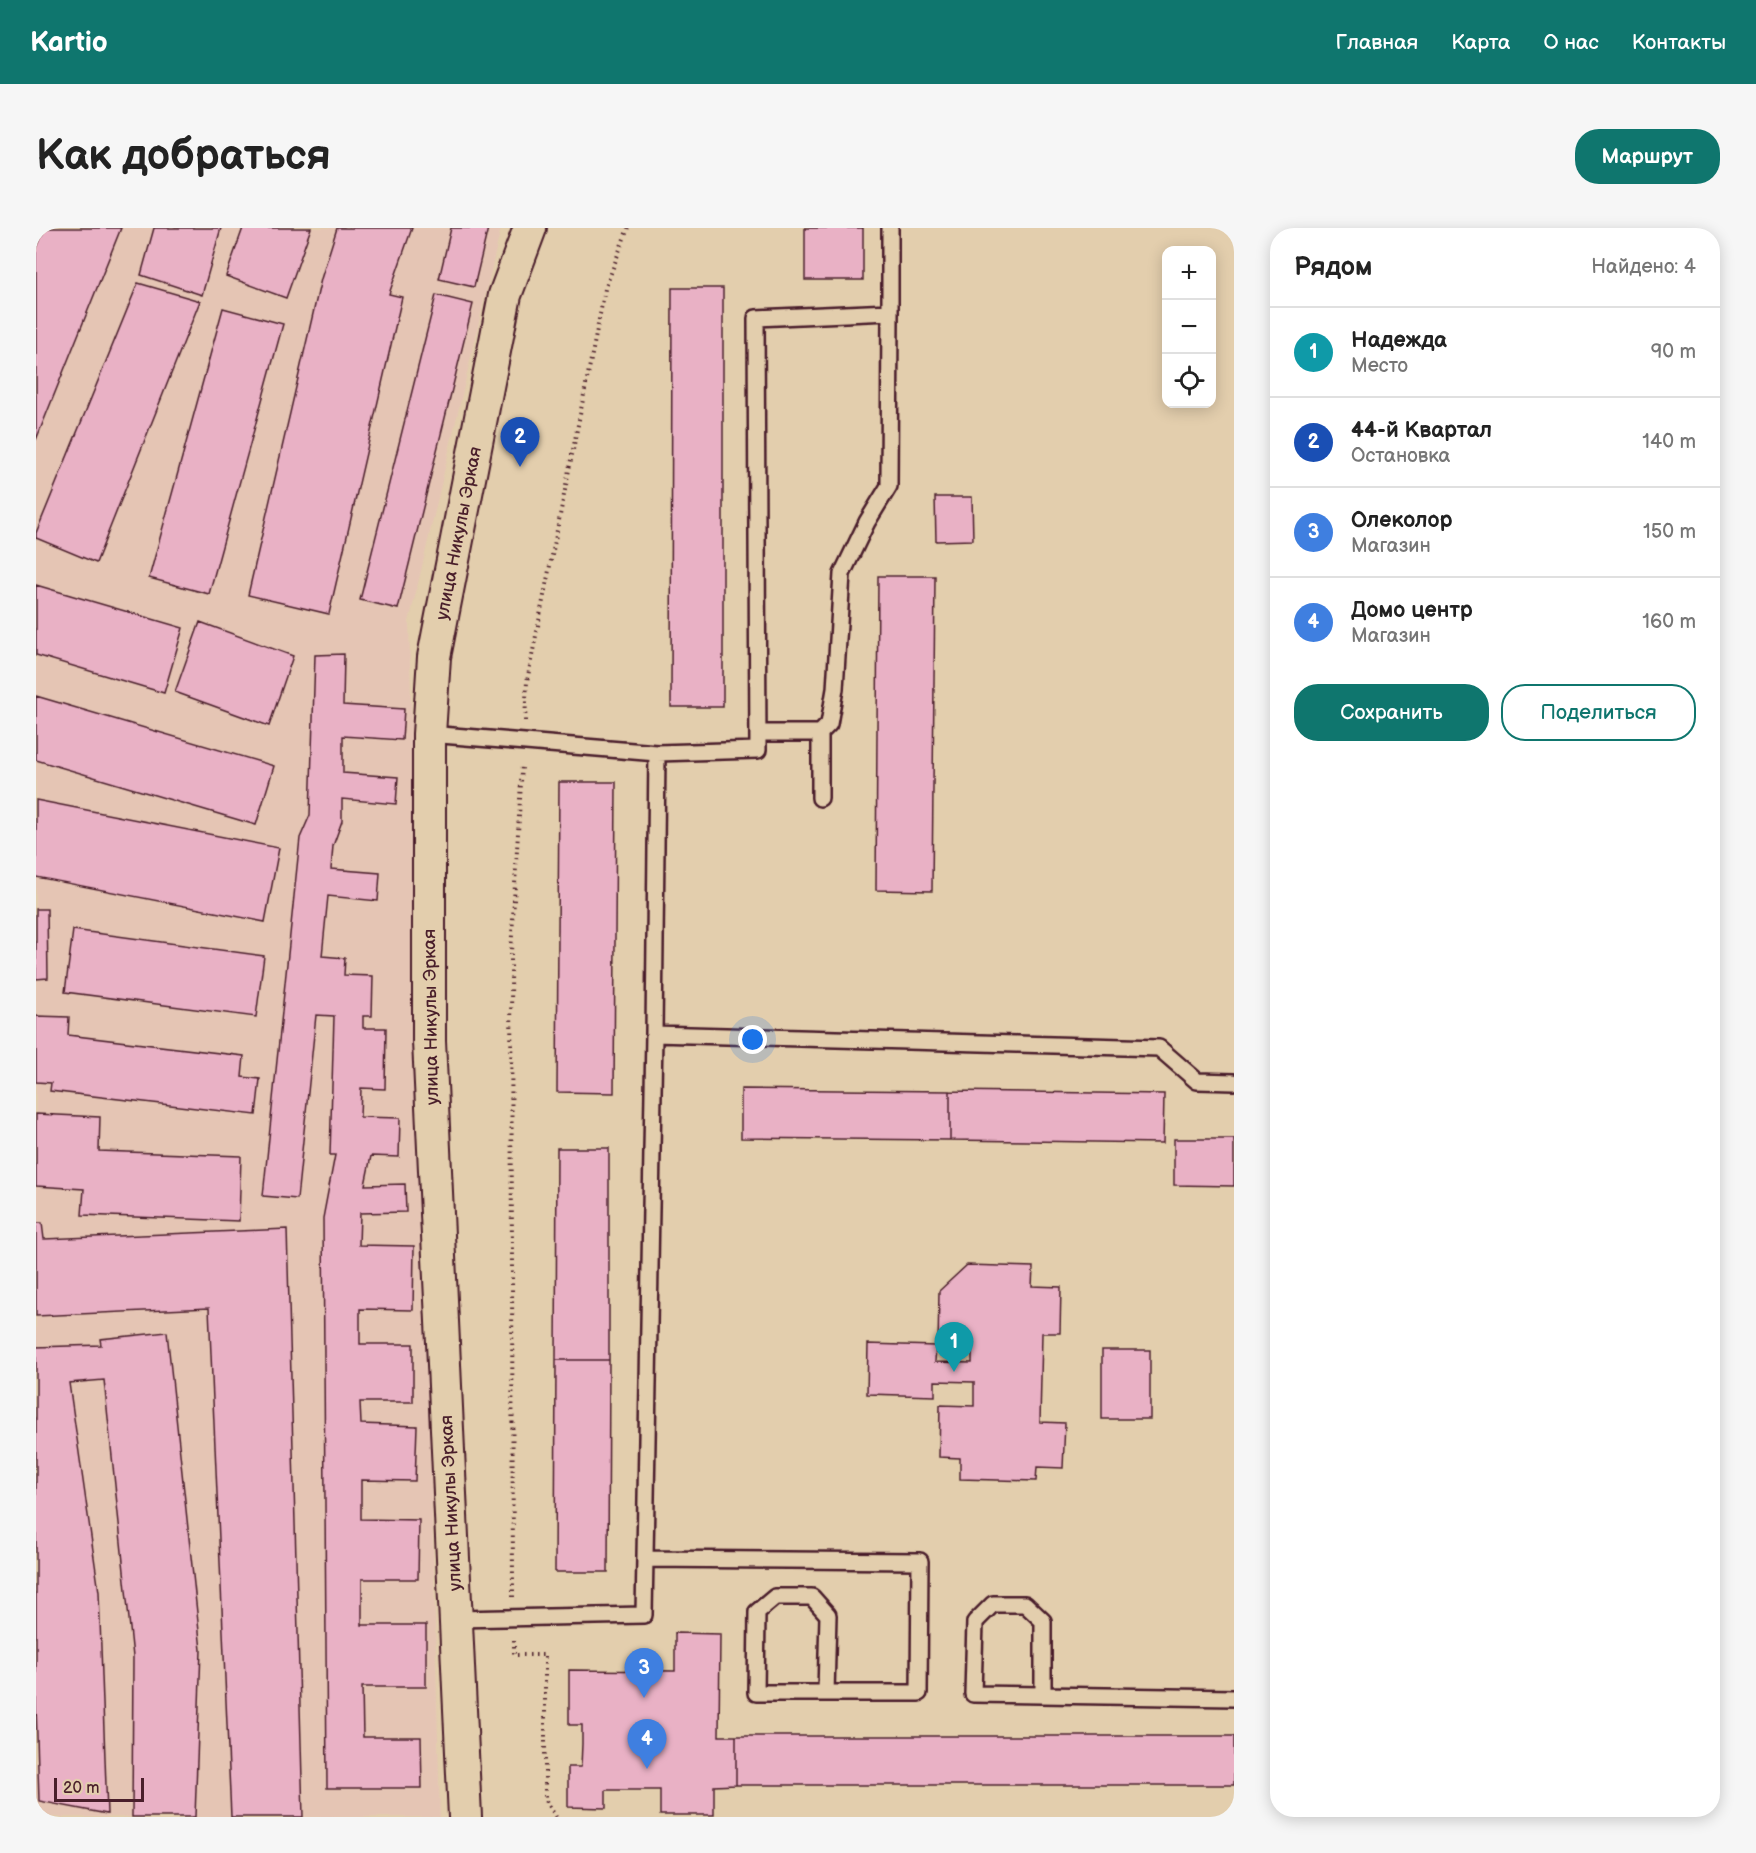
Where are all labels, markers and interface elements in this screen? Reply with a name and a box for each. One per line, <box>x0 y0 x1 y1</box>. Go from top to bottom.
text: Kartio <box>30 26 108 59</box>
text: Главная <box>1335 30 1418 55</box>
text: Карта <box>1451 30 1510 55</box>
text: О нас <box>1543 30 1599 55</box>
text: Контакты <box>1632 30 1726 55</box>
button: Маршрут <box>1575 129 1720 184</box>
text: Как добраться <box>36 131 331 182</box>
map controls <box>1162 246 1216 408</box>
button: + <box>1162 246 1216 300</box>
text: Рядом <box>1294 252 1372 283</box>
text: Найдено: 4 <box>1591 255 1696 279</box>
button: − <box>1162 300 1216 354</box>
text: Надежда <box>1351 327 1447 354</box>
text: 1 <box>1309 340 1318 364</box>
text: 90 m <box>1651 340 1696 364</box>
button: locate <box>1162 354 1216 408</box>
text: Место <box>1351 354 1408 378</box>
text: 44-й Квартал <box>1351 417 1492 444</box>
pin: 2 <box>500 418 540 467</box>
text: 2 <box>1308 430 1319 454</box>
text: 140 m <box>1642 430 1696 454</box>
text: Остановка <box>1351 444 1450 468</box>
street label: улица Никулы Эркая <box>431 445 486 622</box>
text: Олеколор <box>1351 507 1453 534</box>
text: 3 <box>1308 520 1319 544</box>
text: 150 m <box>1643 520 1696 544</box>
text: Магазин <box>1351 534 1431 558</box>
text: Домо центр <box>1351 597 1473 624</box>
text: 4 <box>1308 610 1319 634</box>
text: 160 m <box>1642 610 1696 634</box>
text: Магазин <box>1351 624 1431 648</box>
button: Сохранить <box>1294 684 1489 741</box>
button: Поделиться <box>1501 684 1696 741</box>
street label: улица Никулы Эркая <box>419 929 443 1105</box>
your location <box>738 1025 767 1054</box>
pin: 1 <box>934 1322 974 1372</box>
street label: улица Никулы Эркая <box>436 1414 466 1592</box>
pin: 3 <box>624 1648 664 1698</box>
pin: 4 <box>628 1720 666 1769</box>
scale bar <box>54 1775 144 1802</box>
text: 20 m <box>63 1779 99 1798</box>

